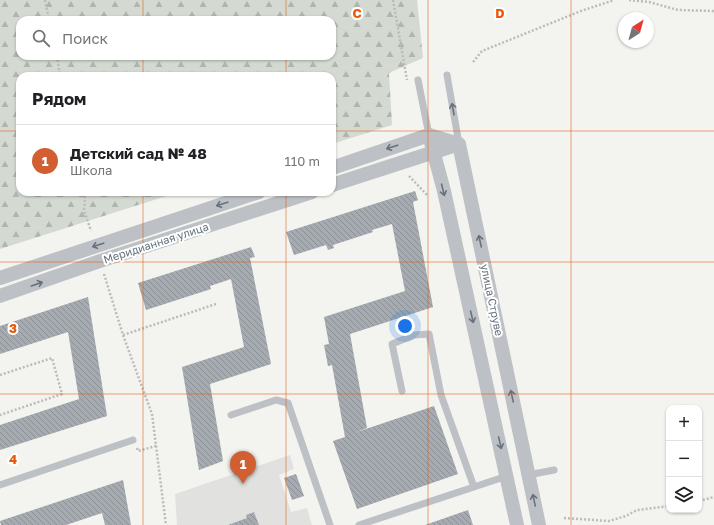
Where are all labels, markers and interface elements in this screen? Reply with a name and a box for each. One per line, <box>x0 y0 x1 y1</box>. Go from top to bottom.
text: C <box>352 5 362 21</box>
text: D <box>495 5 505 21</box>
north arrow <box>618 12 654 48</box>
search box <box>16 16 336 60</box>
icon: search <box>30 27 52 49</box>
text: Поиск <box>62 29 108 47</box>
text: Рядом <box>32 88 86 109</box>
one-way arrow <box>449 103 457 116</box>
text: Детский сад № 48 <box>70 144 207 162</box>
one-way arrow <box>387 144 399 152</box>
text: 1 <box>42 153 48 169</box>
text: 110 m <box>285 153 320 169</box>
text: Школа <box>70 162 112 178</box>
one-way arrow <box>440 183 447 196</box>
one-way arrow <box>216 201 228 209</box>
street label: Меридианная улица <box>102 219 210 266</box>
one-way arrow <box>475 235 483 248</box>
one-way arrow <box>93 242 105 250</box>
street label: улица Струве <box>479 263 506 337</box>
one-way arrow <box>30 279 42 287</box>
one-way arrow <box>468 310 476 323</box>
your location <box>395 316 415 336</box>
text: 3 <box>9 320 17 336</box>
one-way arrow <box>507 390 515 403</box>
map controls <box>666 405 702 513</box>
button: + <box>666 405 702 441</box>
one-way arrow <box>496 437 504 450</box>
button: − <box>666 441 702 477</box>
text: 4 <box>9 451 17 467</box>
pin: 1 <box>230 451 256 484</box>
button: layers <box>666 477 702 513</box>
one-way arrow <box>529 494 537 507</box>

